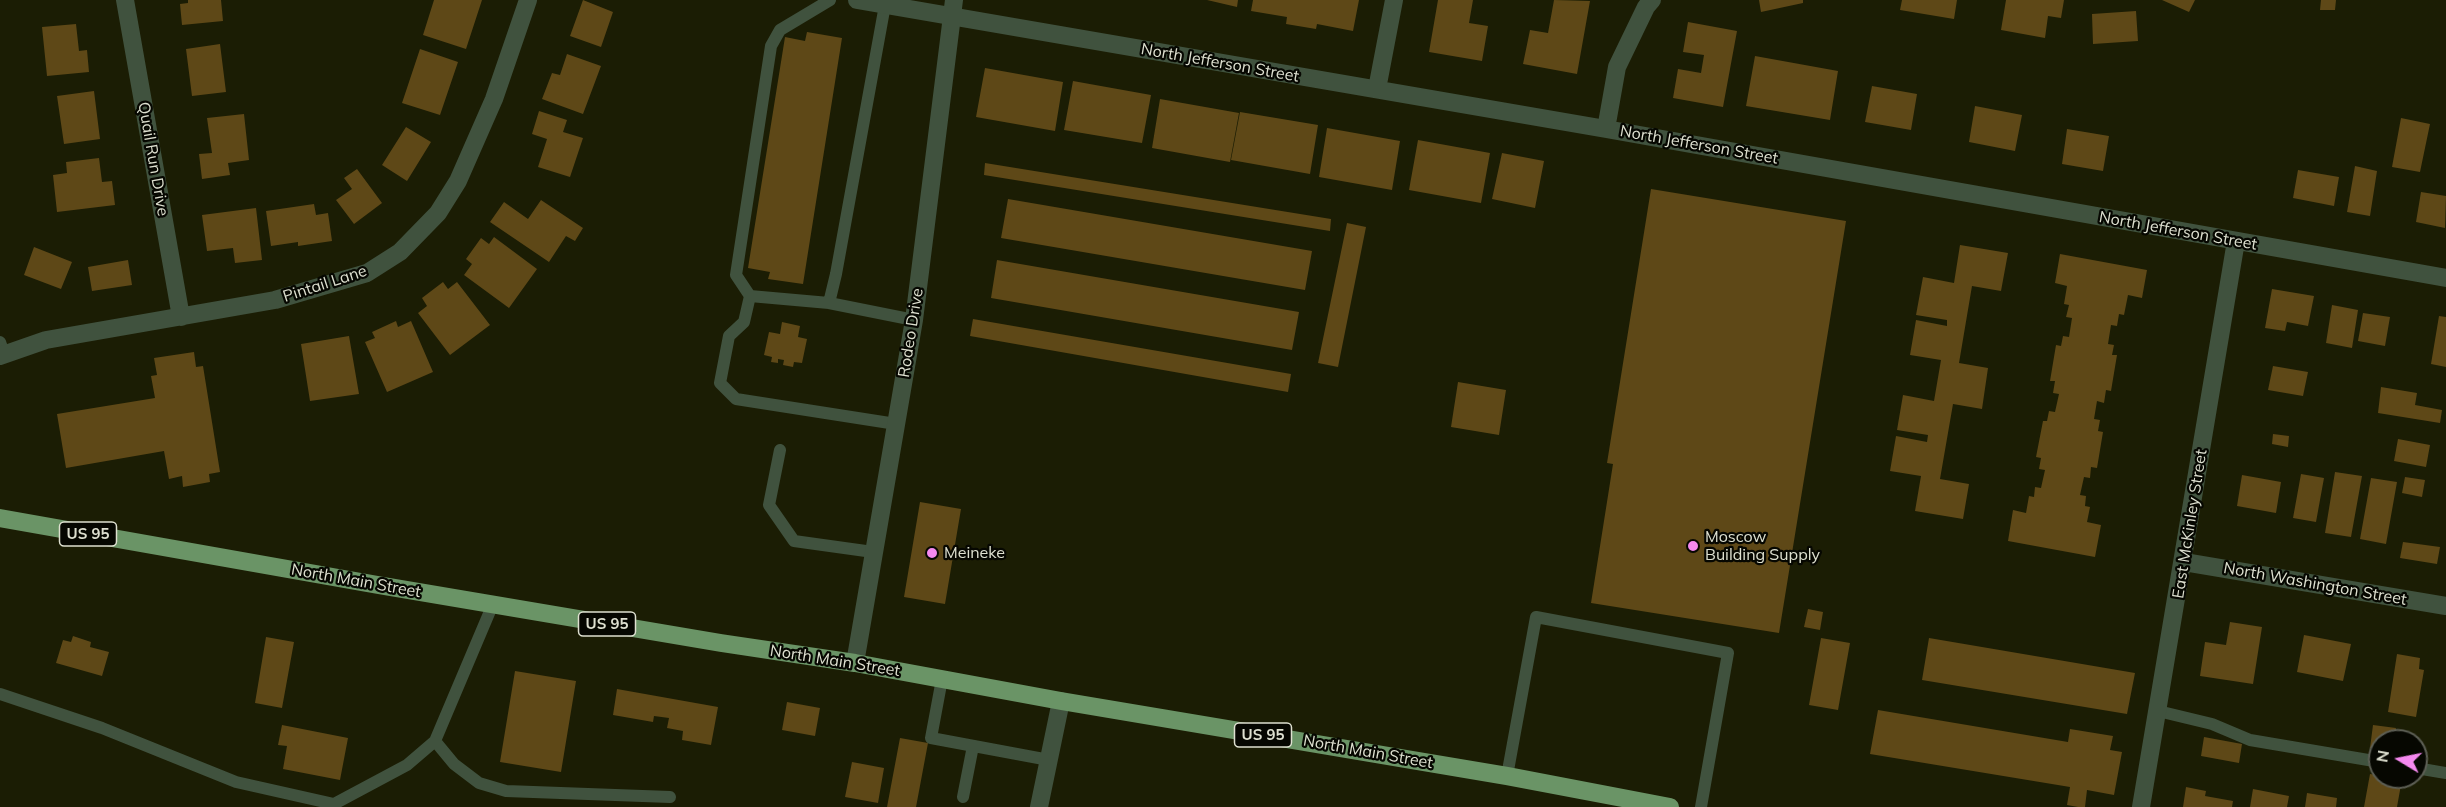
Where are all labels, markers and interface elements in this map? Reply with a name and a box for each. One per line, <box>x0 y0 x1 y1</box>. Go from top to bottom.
street label: North Jefferson Street <box>1140 40 1300 86</box>
street label: Quail Run Drive <box>134 100 172 218</box>
street label: North Jefferson Street <box>1619 122 1779 168</box>
street label: North Jefferson Street <box>2098 208 2258 254</box>
street label: Pintail Lane <box>281 261 369 307</box>
street label: Rodeo Drive <box>894 287 928 379</box>
street label: East McKinley Street <box>2169 448 2211 600</box>
road number: US 95 <box>60 522 116 546</box>
place label: Moscow Building Supply <box>1705 527 1820 565</box>
marker: Moscow Building Supply <box>1686 539 1700 553</box>
place label: Meineke <box>944 543 1005 563</box>
marker: Meineke <box>925 546 939 560</box>
street label: North Washington Street <box>2222 558 2408 610</box>
street label: North Main Street <box>290 560 422 602</box>
road number: US 95 <box>578 612 636 636</box>
street label: North Main Street <box>769 641 901 681</box>
road number: US 95 <box>1234 723 1292 747</box>
north arrow <box>2368 729 2428 789</box>
street label: North Main Street <box>1302 731 1434 773</box>
text: N <box>2371 749 2393 764</box>

